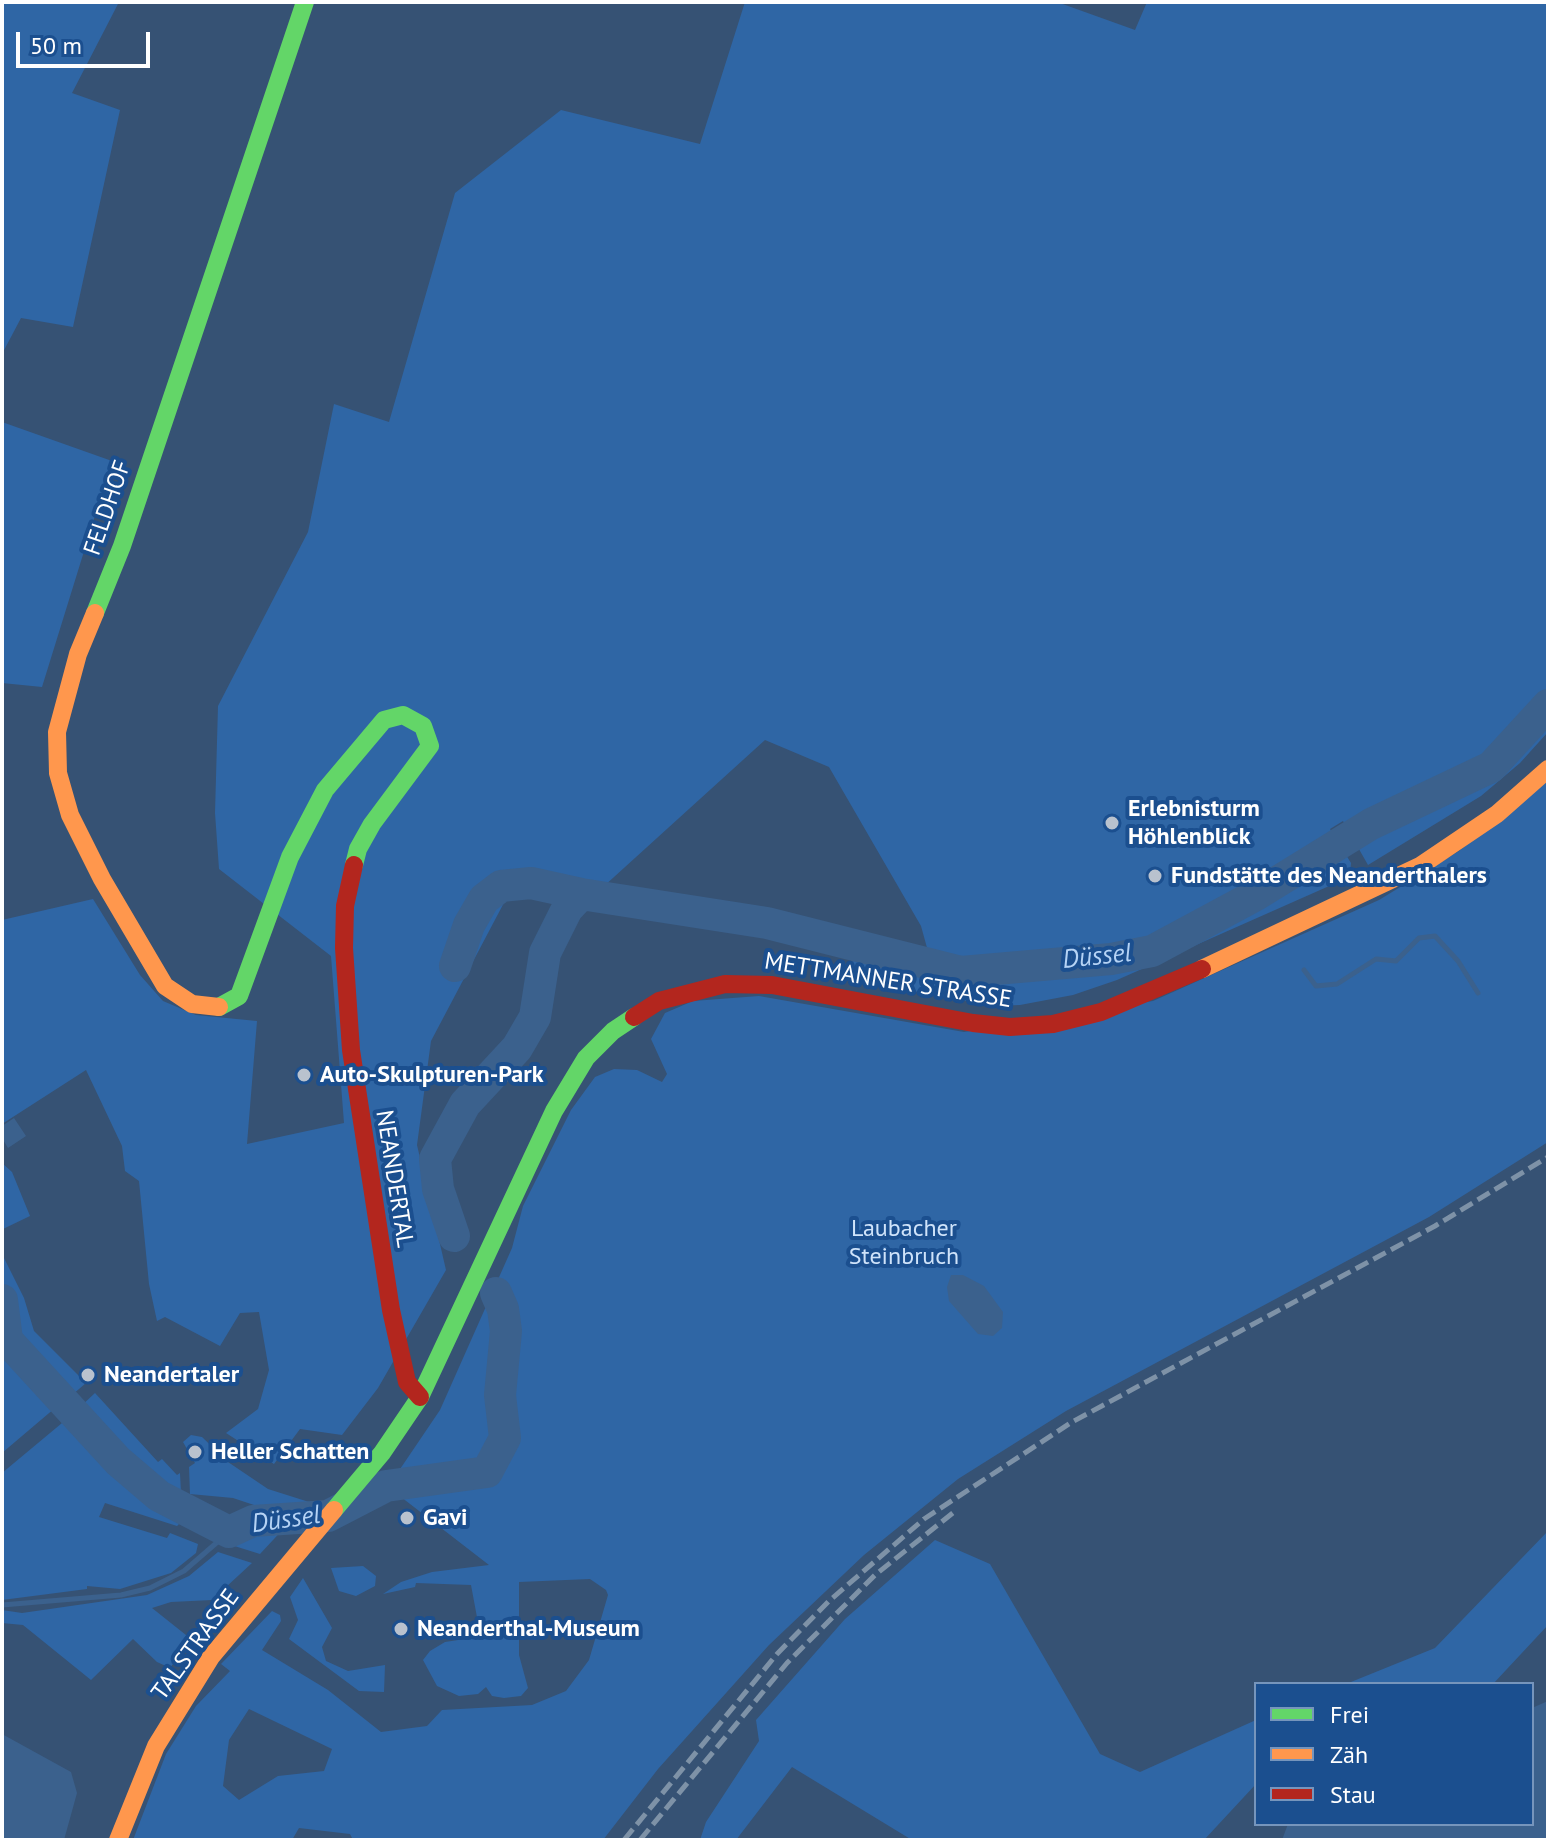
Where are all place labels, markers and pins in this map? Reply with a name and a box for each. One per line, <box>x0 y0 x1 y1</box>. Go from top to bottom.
place label: Erlebnisturm Höhlenblick <box>1128 795 1260 851</box>
marker: Erlebnisturm Höhlenblick <box>1103 814 1121 832</box>
place label: Fundstätte des Neanderthalers <box>1171 862 1487 890</box>
marker: Fundstätte des Neanderthalers <box>1146 867 1164 885</box>
place label: Auto-Skulpturen-Park <box>320 1061 543 1089</box>
marker: Auto-Skulpturen-Park <box>295 1066 313 1084</box>
place label: Neandertaler <box>104 1361 239 1389</box>
marker: Neandertaler <box>79 1366 97 1384</box>
place label: Heller Schatten <box>211 1438 369 1466</box>
marker: Heller Schatten <box>186 1443 204 1461</box>
place label: Gavi <box>423 1504 467 1532</box>
marker: Gavi <box>398 1509 416 1527</box>
place label: Neanderthal-Museum <box>417 1615 640 1643</box>
marker: Neanderthal-Museum <box>392 1620 410 1638</box>

